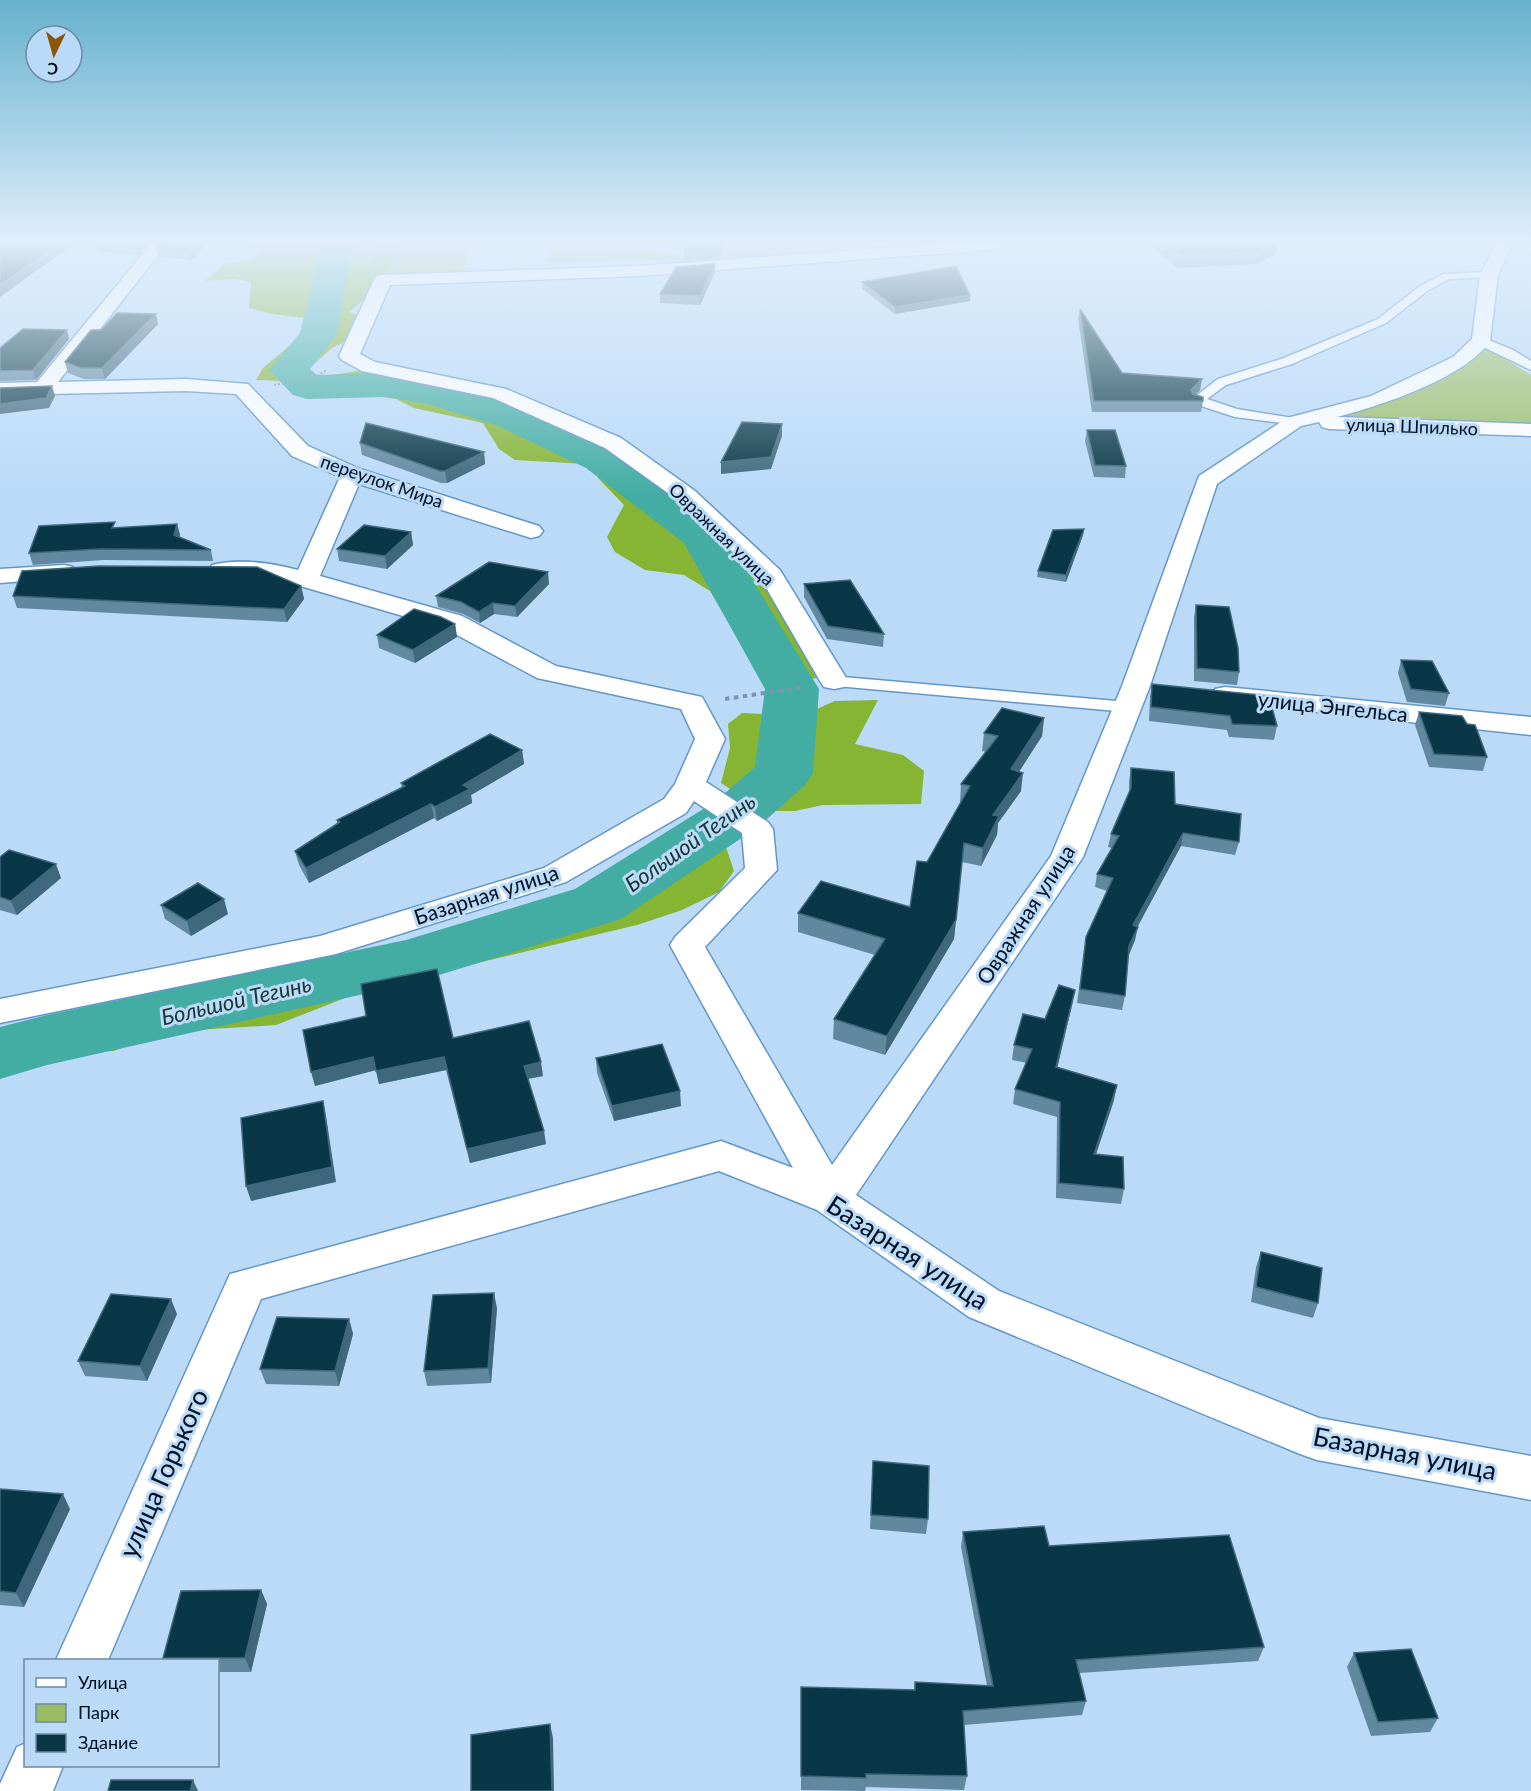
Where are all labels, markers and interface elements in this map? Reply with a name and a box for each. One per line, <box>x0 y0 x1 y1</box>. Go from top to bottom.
north arrow <box>24 24 84 84</box>
text: С <box>46 59 59 79</box>
street label: улица Шпилько <box>1346 413 1478 439</box>
street label: переулок Мира <box>318 450 446 512</box>
street label: Овражная улица <box>665 478 779 590</box>
street label: улица Энгельса <box>1257 686 1409 726</box>
water label: Большой Тегинь <box>619 787 761 897</box>
street label: Овражная улица <box>971 840 1079 988</box>
street label: Базарная улица <box>411 859 561 929</box>
water label: Большой Тегинь <box>158 970 314 1030</box>
street label: Базарная улица <box>821 1188 995 1316</box>
street label: улица Горького <box>111 1384 215 1562</box>
street label: Базарная улица <box>1311 1420 1499 1486</box>
legend <box>24 1659 219 1767</box>
text: Улица <box>78 1671 128 1693</box>
text: Парк <box>78 1701 120 1723</box>
text: Здание <box>78 1731 138 1753</box>

